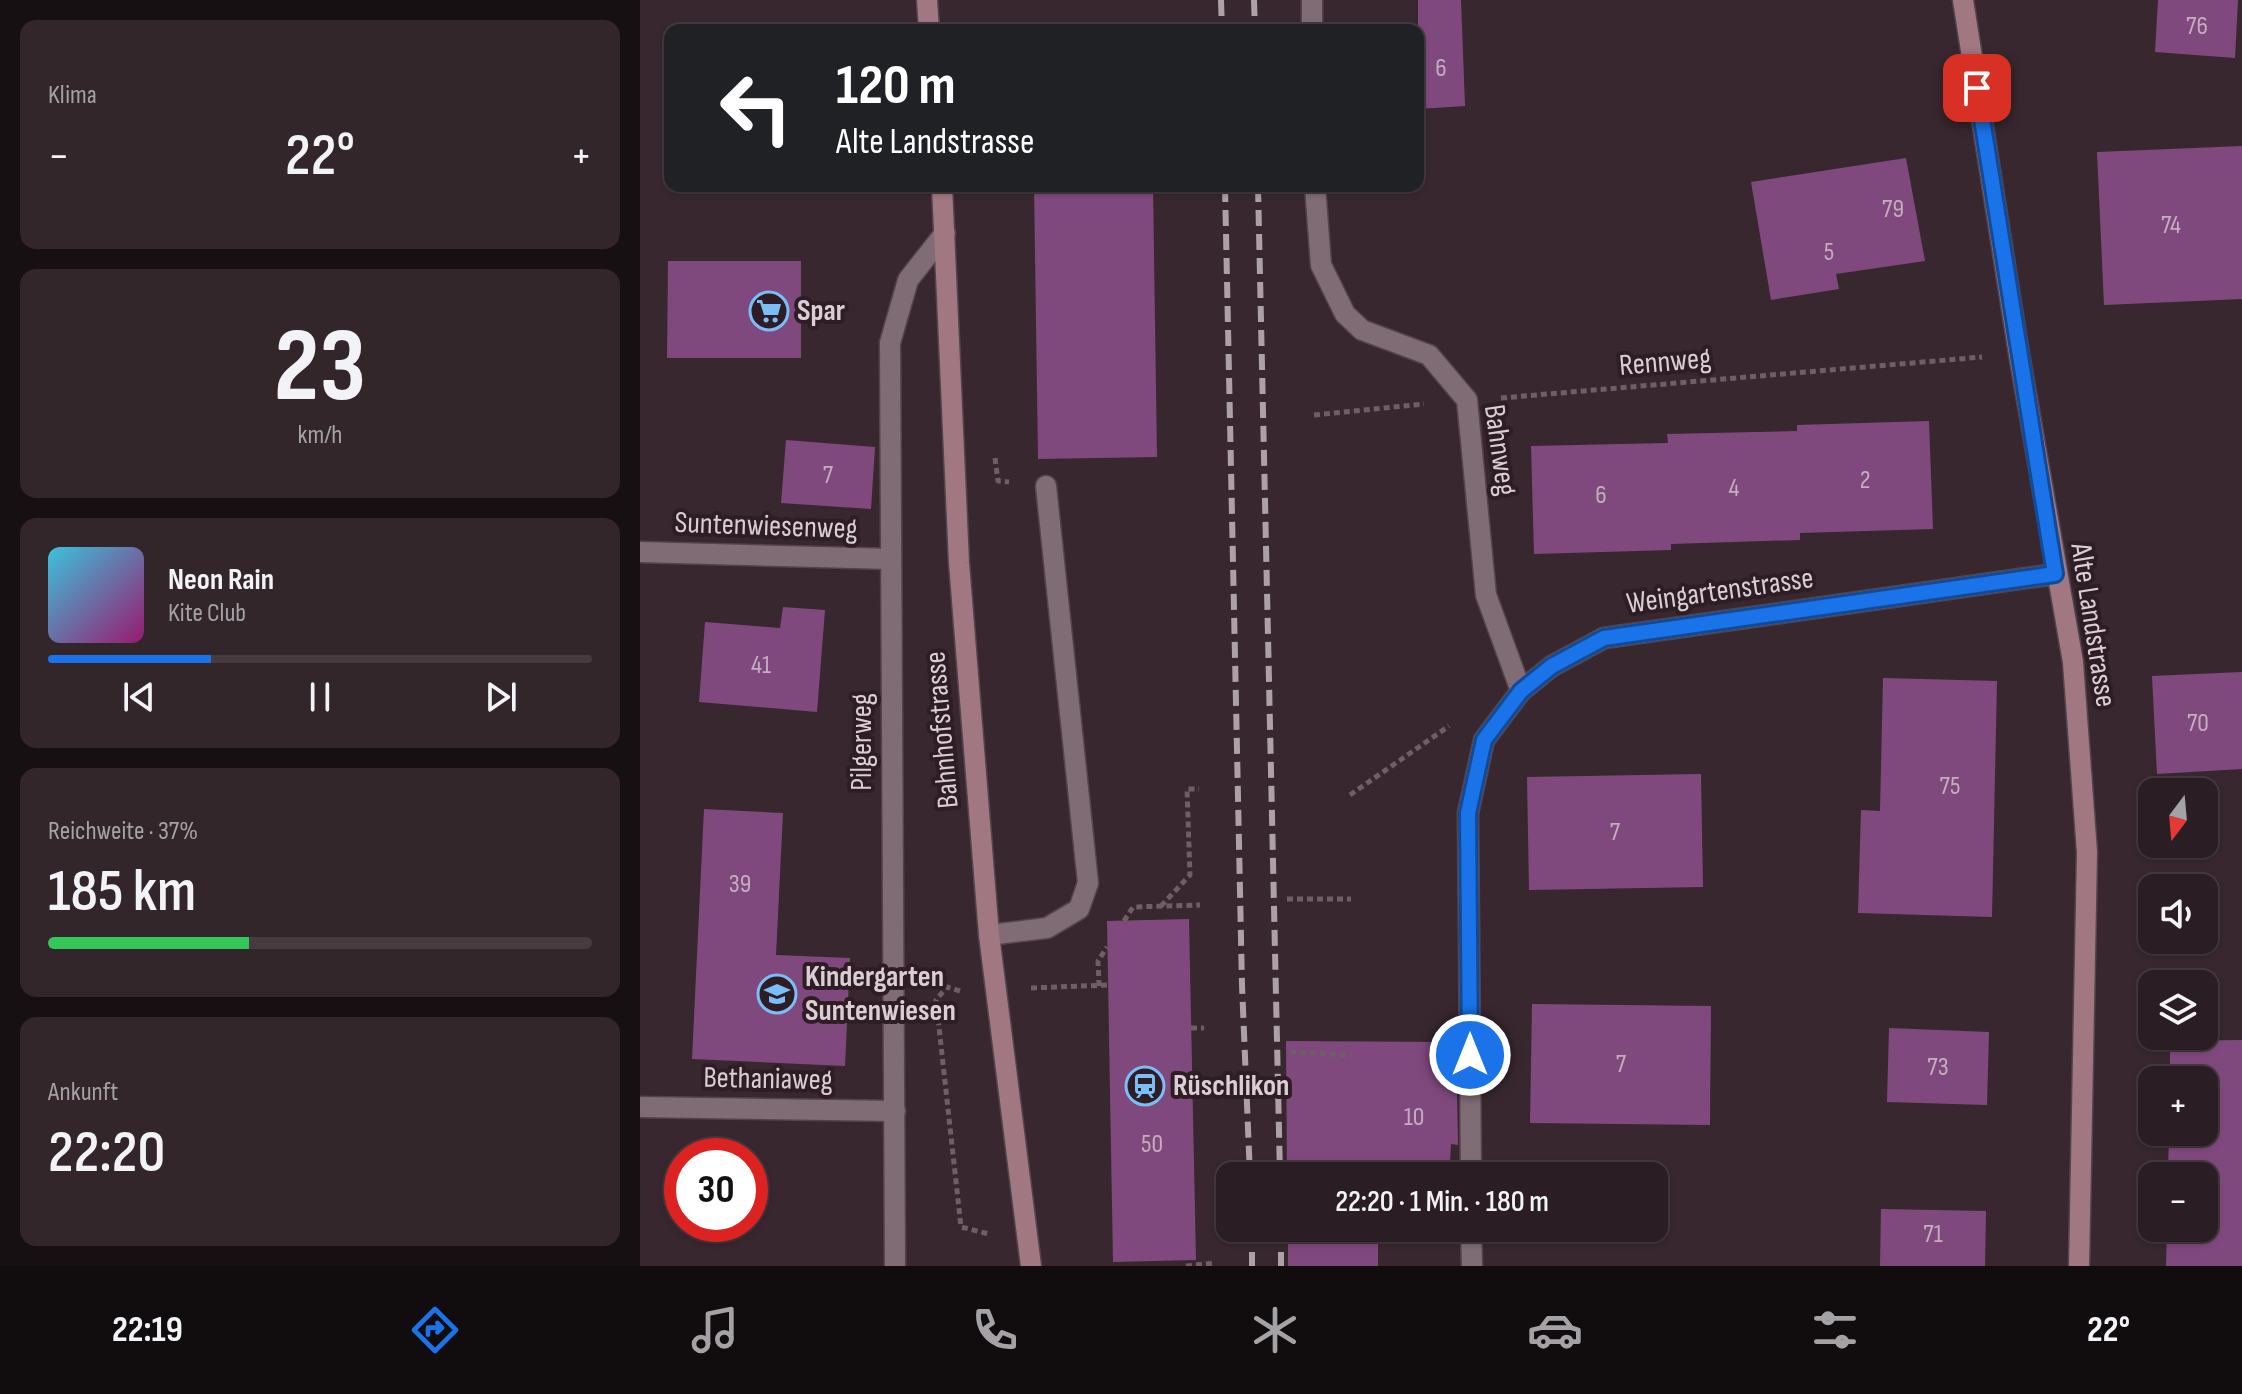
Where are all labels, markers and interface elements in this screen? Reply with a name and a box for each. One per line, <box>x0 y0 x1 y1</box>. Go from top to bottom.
house number: 76 <box>2186 11 2208 42</box>
text: 120 m <box>836 53 956 120</box>
house number: 6 <box>1435 53 1447 84</box>
pin <box>1943 54 2011 122</box>
icon: left <box>704 56 808 160</box>
icon: arrive <box>1955 66 1999 110</box>
text: Klima <box>48 80 97 111</box>
text: 22° <box>285 120 355 192</box>
text: Alte Landstrasse <box>836 121 1035 164</box>
text: − <box>48 130 70 183</box>
text: + <box>570 130 592 183</box>
house number: 79 <box>1882 194 1904 225</box>
house number: 74 <box>2161 210 2181 241</box>
house number: 5 <box>1824 237 1834 268</box>
supermarket icon: Spar <box>748 290 790 332</box>
place label: Spar <box>797 293 845 329</box>
text: 23 <box>274 305 366 430</box>
street label: Rennweg <box>1618 340 1712 384</box>
street label: Bahnweg <box>1476 402 1524 498</box>
text: km/h <box>298 420 342 451</box>
house number: 7 <box>823 460 834 491</box>
house number: 2 <box>1860 465 1870 496</box>
house number: 4 <box>1729 473 1740 504</box>
house number: 6 <box>1595 480 1607 511</box>
street label: Suntenwiesenweg <box>674 505 858 547</box>
street label: Alte Landstrasse <box>2062 540 2124 710</box>
street label: Weingartenstrasse <box>1624 560 1816 622</box>
text: Neon Rain <box>168 562 274 598</box>
text: Kite Club <box>168 598 246 629</box>
house number: 41 <box>751 650 771 681</box>
street label: Bahnhofstrasse <box>917 650 967 810</box>
icon: previous <box>117 675 161 719</box>
icon: pause <box>298 675 342 719</box>
icon: next <box>479 675 523 719</box>
street label: Pilgerweg <box>844 693 880 791</box>
house number: 70 <box>2187 708 2209 739</box>
house number: 75 <box>1940 771 1960 802</box>
north arrow <box>2138 778 2218 858</box>
map controls <box>2138 778 2218 1242</box>
text: Reichweite · 37% <box>48 816 198 847</box>
house number: 7 <box>1610 817 1621 848</box>
text: 185 km <box>48 856 196 928</box>
house number: 39 <box>729 869 751 900</box>
button: sound <box>2138 874 2218 954</box>
place label: Kindergarten Suntenwiesen <box>805 959 956 1029</box>
button: layers <box>2138 970 2218 1050</box>
school or university icon: Kindergarten Suntenwiesen <box>756 973 798 1015</box>
position arrow <box>1428 1013 1512 1097</box>
house number: 7 <box>1616 1049 1627 1080</box>
house number: 73 <box>1927 1052 1949 1083</box>
street label: Bethaniaweg <box>703 1060 833 1098</box>
station icon: Rüschlikon <box>1124 1065 1166 1107</box>
button: + <box>2138 1066 2218 1146</box>
place label: Rüschlikon <box>1173 1068 1289 1104</box>
text: Ankunft <box>48 1077 118 1108</box>
house number: 10 <box>1404 1102 1424 1133</box>
text: 22:20 <box>48 1117 165 1189</box>
house number: 50 <box>1141 1129 1163 1160</box>
speed limit sign: 30 <box>664 1138 768 1242</box>
button: − <box>2138 1162 2218 1242</box>
text: 22:20 · 1 Min. · 180 m <box>1335 1184 1549 1220</box>
house number: 71 <box>1923 1219 1943 1250</box>
icon: directions <box>407 1302 463 1358</box>
icon: music <box>687 1302 743 1358</box>
icon: phone <box>967 1302 1023 1358</box>
icon: climate <box>1247 1302 1303 1358</box>
icon: car <box>1527 1302 1583 1358</box>
icon: filters <box>1807 1302 1863 1358</box>
text: 22:19 <box>112 1309 183 1352</box>
text: 22° <box>2087 1309 2130 1352</box>

